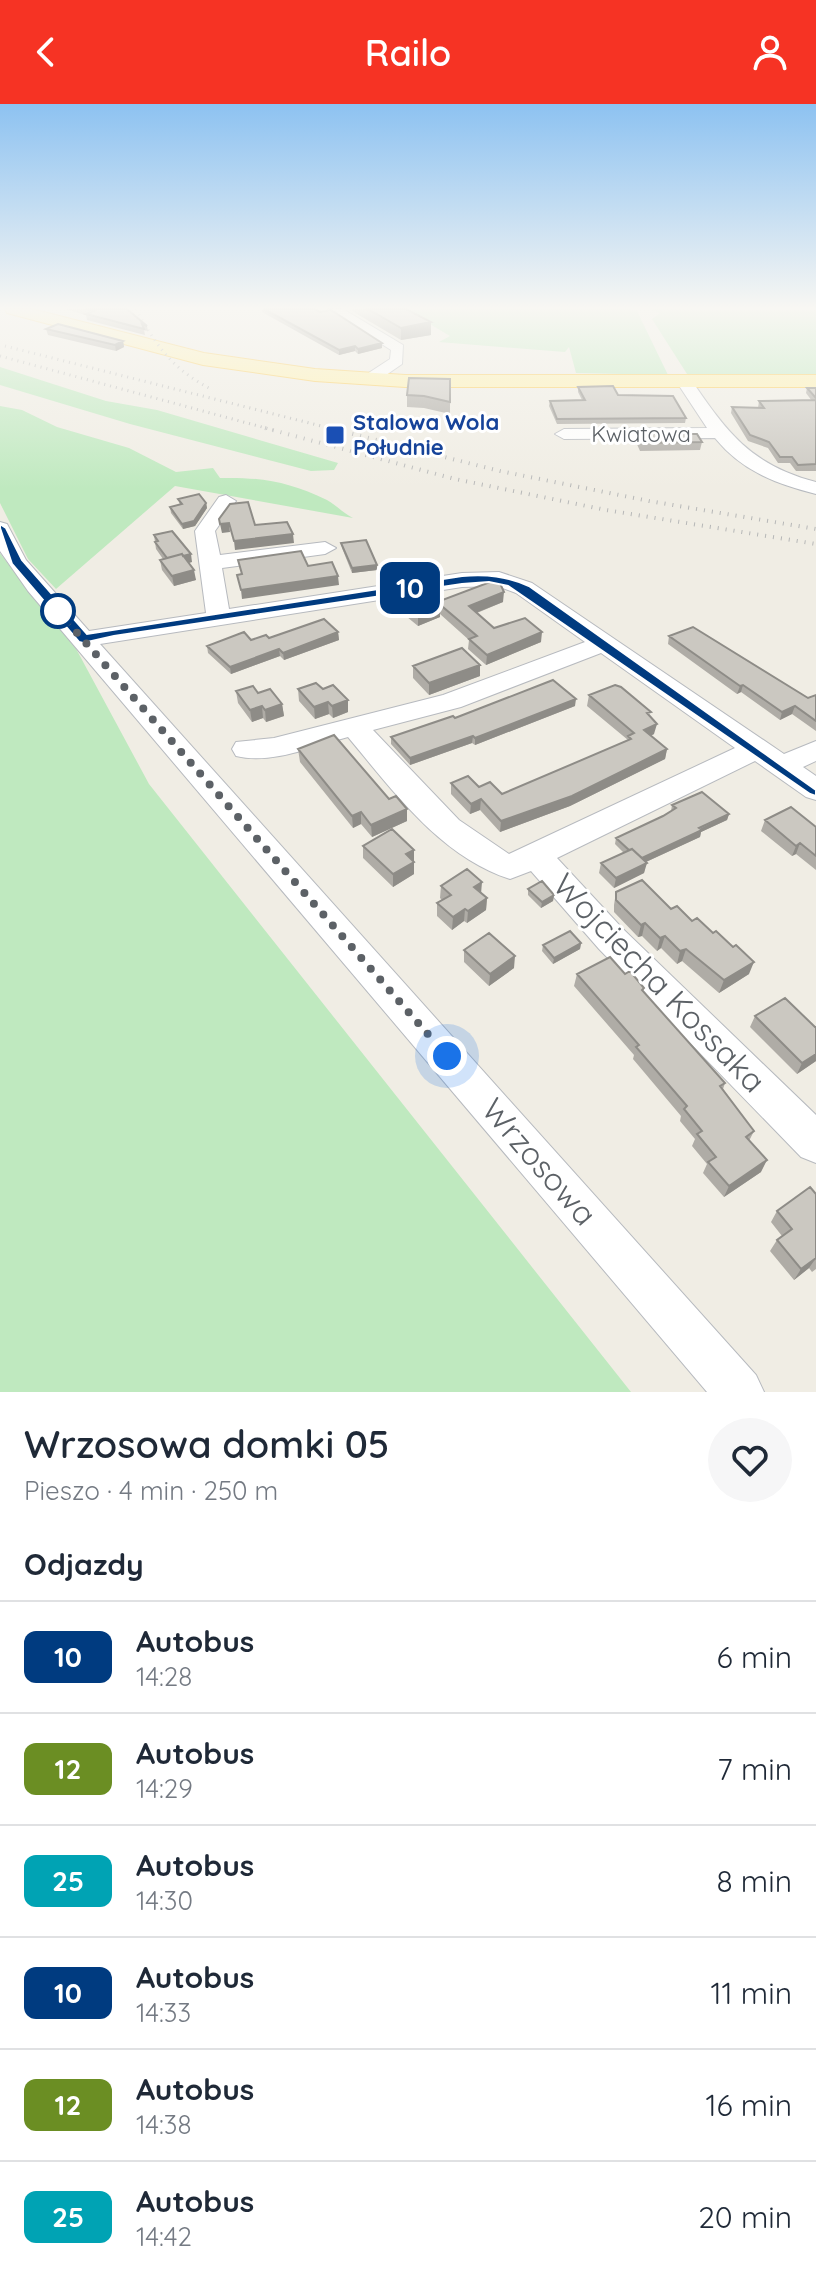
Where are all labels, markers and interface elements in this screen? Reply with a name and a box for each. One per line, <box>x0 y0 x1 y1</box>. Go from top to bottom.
icon: back <box>24 30 68 74</box>
text: Railo <box>365 30 451 75</box>
icon: person <box>748 30 792 74</box>
place label: Stalowa Wola Południe <box>353 408 499 461</box>
street label: Kwiatowa <box>591 420 691 448</box>
marker: Stalowa Wola Południe <box>324 424 346 446</box>
line badge: 10 <box>374 562 446 614</box>
text: 10 <box>396 570 424 605</box>
unlabelled marker <box>41 594 75 628</box>
street label: Wojciecha Kossaka <box>545 864 775 1100</box>
your location <box>427 1036 467 1076</box>
street label: Wrzosowa <box>474 1090 606 1233</box>
button: heart <box>708 1418 792 1502</box>
text: Wrzosowa domki 05 <box>24 1420 389 1468</box>
text: Pieszo · 4 min · 250 m <box>24 1474 278 1507</box>
text: Odjazdy <box>24 1545 144 1583</box>
text: Autobus <box>136 1622 254 1660</box>
text: 6 min <box>717 1638 792 1676</box>
text: 10 <box>54 1639 82 1674</box>
text: 14:28 <box>136 1660 192 1693</box>
text: Autobus <box>136 1734 254 1772</box>
text: 7 min <box>717 1750 792 1788</box>
text: 12 <box>55 1751 81 1786</box>
text: 14:29 <box>136 1772 193 1805</box>
text: Autobus <box>136 1846 254 1884</box>
text: 8 min <box>716 1862 792 1900</box>
text: 25 <box>52 1863 84 1898</box>
text: 14:30 <box>136 1884 193 1917</box>
text: Autobus <box>136 1958 254 1996</box>
text: 11 min <box>710 1974 792 2012</box>
text: 10 <box>54 1975 82 2010</box>
text: 14:33 <box>136 1996 191 2029</box>
text: Autobus <box>136 2070 254 2108</box>
text: 16 min <box>705 2086 792 2124</box>
text: 12 <box>55 2087 81 2122</box>
text: 14:38 <box>136 2108 191 2141</box>
text: Autobus <box>136 2182 254 2220</box>
text: 20 min <box>698 2198 792 2236</box>
text: 25 <box>52 2199 84 2234</box>
text: 14:42 <box>136 2220 192 2253</box>

